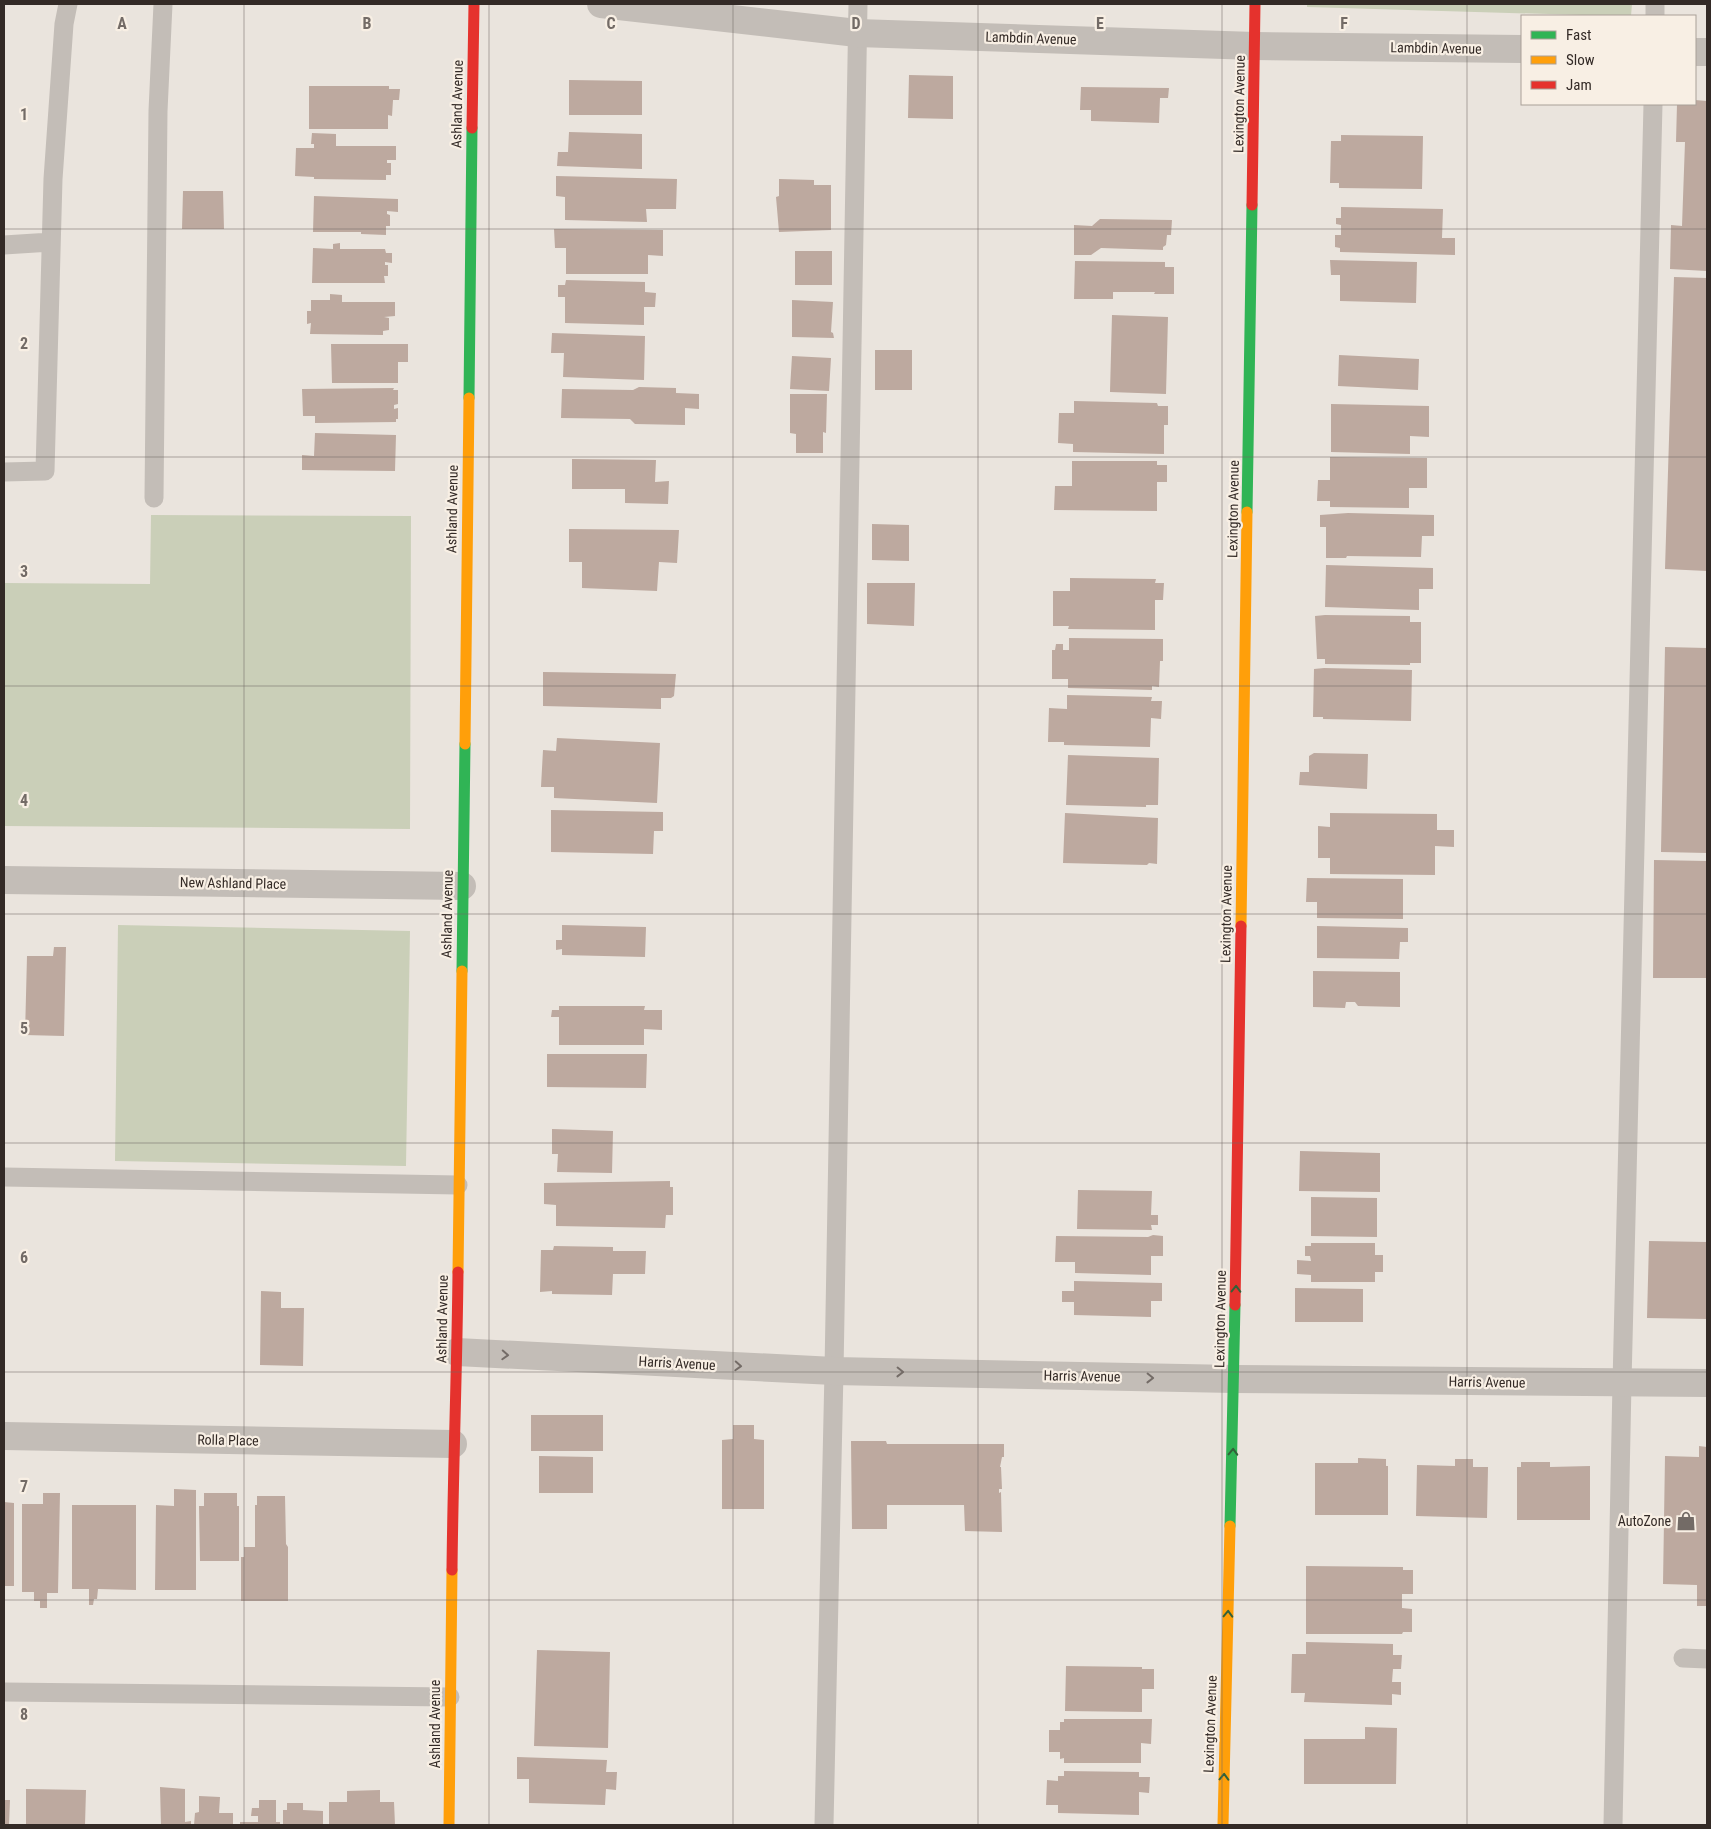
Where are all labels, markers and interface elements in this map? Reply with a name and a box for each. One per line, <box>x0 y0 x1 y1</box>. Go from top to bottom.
text: A <box>117 14 127 33</box>
text: B <box>363 14 372 33</box>
text: C <box>606 14 616 33</box>
text: D <box>851 14 861 33</box>
text: E <box>1096 14 1104 33</box>
text: F <box>1340 14 1348 33</box>
legend <box>1521 15 1696 105</box>
text: Fast <box>1566 26 1591 44</box>
street label: Lambdin Avenue <box>985 28 1077 48</box>
street label: Lambdin Avenue <box>1390 39 1482 57</box>
text: Slow <box>1566 51 1595 69</box>
street label: Lexington Avenue <box>1230 55 1248 153</box>
street label: Ashland Avenue <box>448 59 466 148</box>
text: Jam <box>1566 76 1592 94</box>
text: 1 <box>20 105 28 124</box>
text: 2 <box>20 334 28 353</box>
street label: Lexington Avenue <box>1224 460 1242 558</box>
street label: Ashland Avenue <box>443 464 461 553</box>
text: 3 <box>20 562 28 581</box>
text: 4 <box>20 791 28 810</box>
street label: Lexington Avenue <box>1217 865 1235 963</box>
street label: Ashland Avenue <box>438 869 456 958</box>
street label: New Ashland Place <box>180 874 287 892</box>
text: 5 <box>20 1019 28 1038</box>
text: 6 <box>20 1248 28 1267</box>
street label: Lexington Avenue <box>1211 1270 1229 1368</box>
street label: Ashland Avenue <box>433 1274 451 1363</box>
one-way arrow <box>1231 1285 1241 1292</box>
one-way arrow <box>502 1349 510 1360</box>
street label: Harris Avenue <box>638 1353 716 1373</box>
one-way arrow <box>734 1361 742 1372</box>
one-way arrow <box>896 1367 904 1378</box>
street label: Harris Avenue <box>1043 1367 1121 1385</box>
one-way arrow <box>1146 1372 1154 1383</box>
street label: Harris Avenue <box>1448 1373 1526 1391</box>
street label: Rolla Place <box>197 1431 259 1449</box>
one-way arrow <box>1227 1447 1238 1455</box>
text: 7 <box>20 1477 28 1496</box>
shop icon: AutoZone <box>1675 1510 1697 1532</box>
place label: AutoZone <box>1618 1513 1671 1529</box>
one-way arrow <box>1223 1610 1233 1618</box>
street label: Lexington Avenue <box>1200 1675 1220 1773</box>
street label: Ashland Avenue <box>427 1679 443 1768</box>
text: 8 <box>20 1705 28 1724</box>
one-way arrow <box>1219 1772 1229 1780</box>

